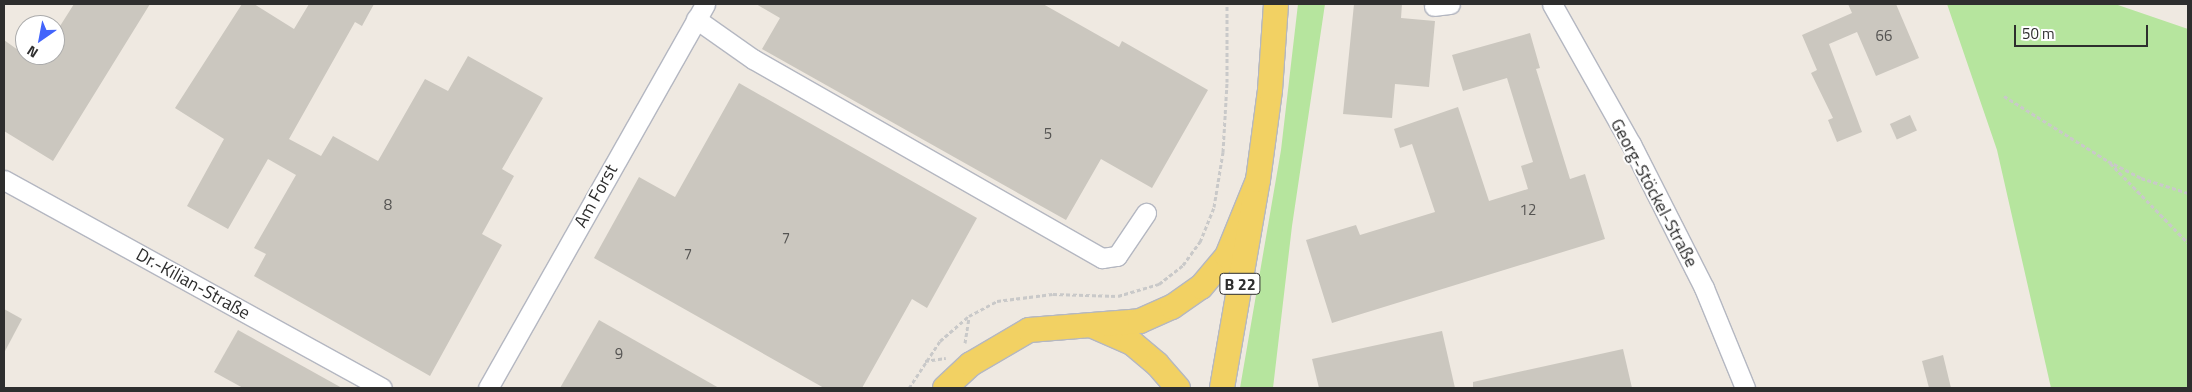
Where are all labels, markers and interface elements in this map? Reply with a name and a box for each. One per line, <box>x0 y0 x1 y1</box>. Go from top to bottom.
north arrow <box>15 15 65 65</box>
scale bar <box>2017 15 2151 47</box>
text: 50 m <box>2022 22 2055 45</box>
house number: 66 <box>1876 27 1892 45</box>
text: N <box>22 41 42 64</box>
street label: Georg-Stöckel-Straße <box>1606 115 1702 271</box>
house number: 5 <box>1044 125 1052 143</box>
street label: Am Forst <box>570 160 622 232</box>
house number: 8 <box>384 196 392 214</box>
house number: 12 <box>1520 201 1536 219</box>
house number: 7 <box>782 229 790 247</box>
street label: Dr.-Kilian-Straße <box>132 244 254 324</box>
house number: 7 <box>684 245 692 263</box>
road number: B 22 <box>1219 270 1261 298</box>
house number: 9 <box>615 345 623 363</box>

